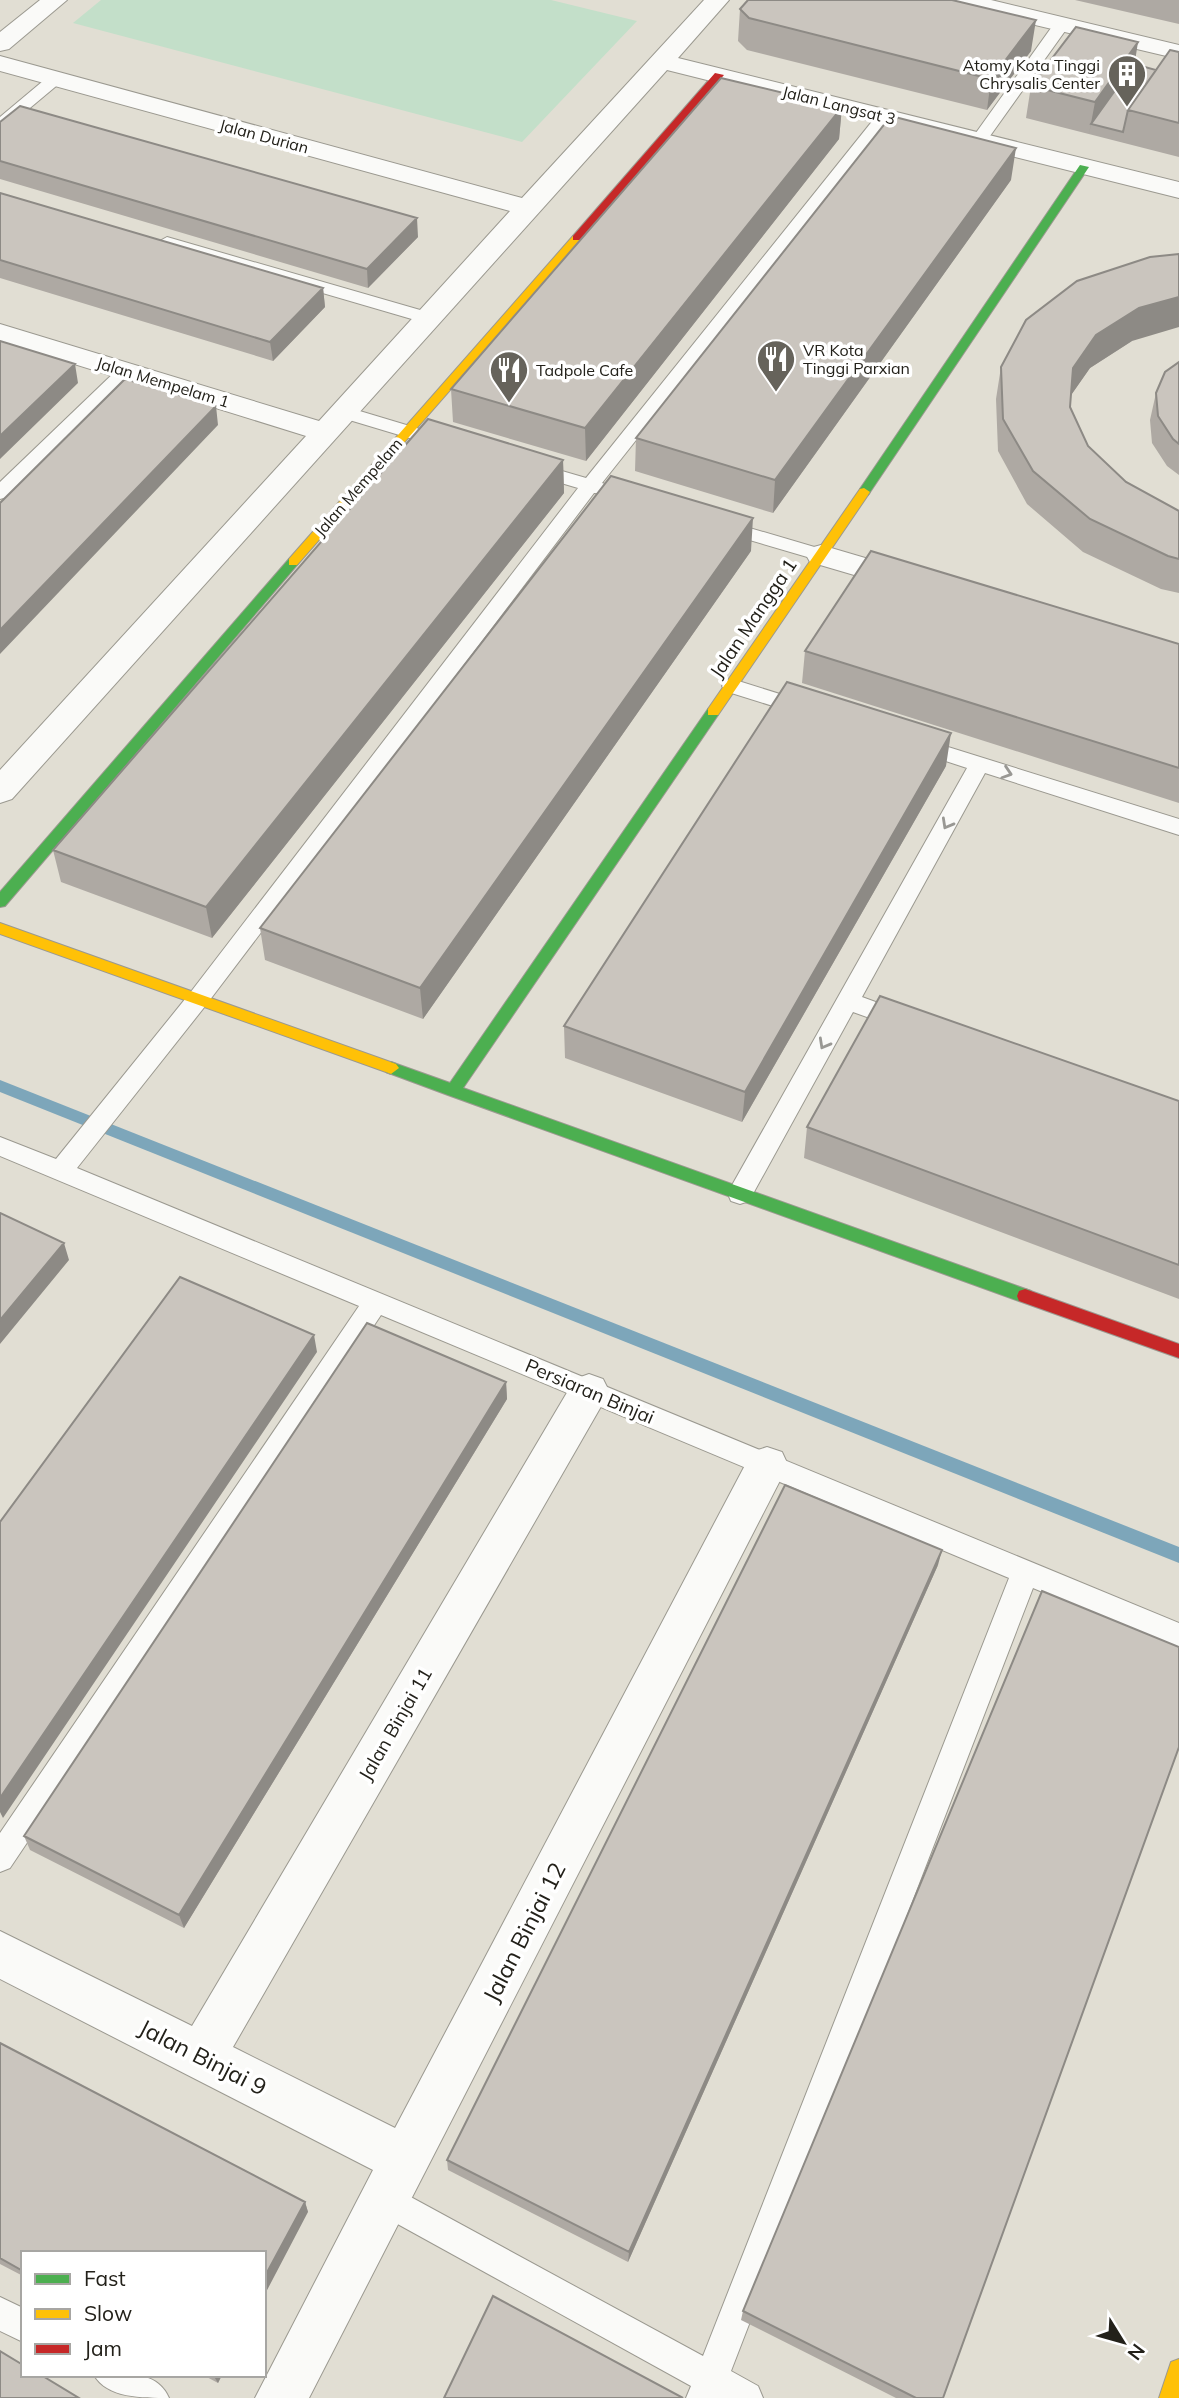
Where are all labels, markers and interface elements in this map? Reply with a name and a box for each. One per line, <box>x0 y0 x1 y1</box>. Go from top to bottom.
building icon: Atomy Kota Tinggi Chrysalis Center <box>1106 53 1148 108</box>
place label: Atomy Kota Tinggi Chrysalis Center <box>963 55 1100 93</box>
street label: Jalan Langsat 3 <box>780 81 898 129</box>
street label: Jalan Durian <box>217 114 311 158</box>
restaurant icon: VR Kota Tinggi Parxian <box>755 338 797 393</box>
place label: VR Kota Tinggi Parxian <box>803 340 910 378</box>
restaurant icon: Tadpole Cafe <box>488 349 530 404</box>
street label: Jalan Mempelam 1 <box>94 352 232 412</box>
place label: Tadpole Cafe <box>536 360 633 380</box>
street label: Jalan Mempelam <box>310 434 406 540</box>
street label: Jalan Mangga 1 <box>704 554 802 682</box>
one-way arrow <box>1001 765 1013 779</box>
one-way arrow <box>942 817 955 829</box>
one-way arrow <box>819 1037 832 1049</box>
street label: Persiaran Binjai <box>522 1353 658 1429</box>
street label: Jalan Binjai 11 <box>353 1663 437 1785</box>
street label: Jalan Binjai 12 <box>476 1857 572 2007</box>
street label: Jalan Binjai 9 <box>134 2012 272 2102</box>
legend <box>21 2251 266 2377</box>
text: Fast <box>84 2265 126 2291</box>
text: Slow <box>84 2300 132 2326</box>
north arrow <box>1088 2307 1158 2377</box>
text: Jam <box>84 2335 122 2361</box>
text: N <box>1123 2339 1150 2365</box>

